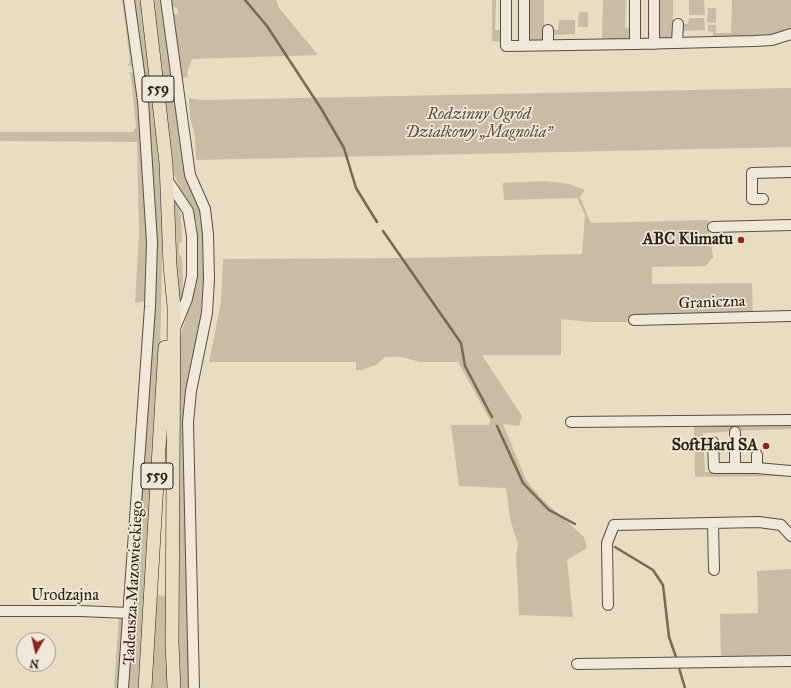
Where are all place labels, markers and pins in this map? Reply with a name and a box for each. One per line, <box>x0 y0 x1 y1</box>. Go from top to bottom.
place label: ABC Klimatu <box>643 230 733 250</box>
marker: ABC Klimatu <box>736 235 746 245</box>
place label: SoftHard SA <box>672 436 758 456</box>
marker: SoftHard SA <box>761 441 771 451</box>

